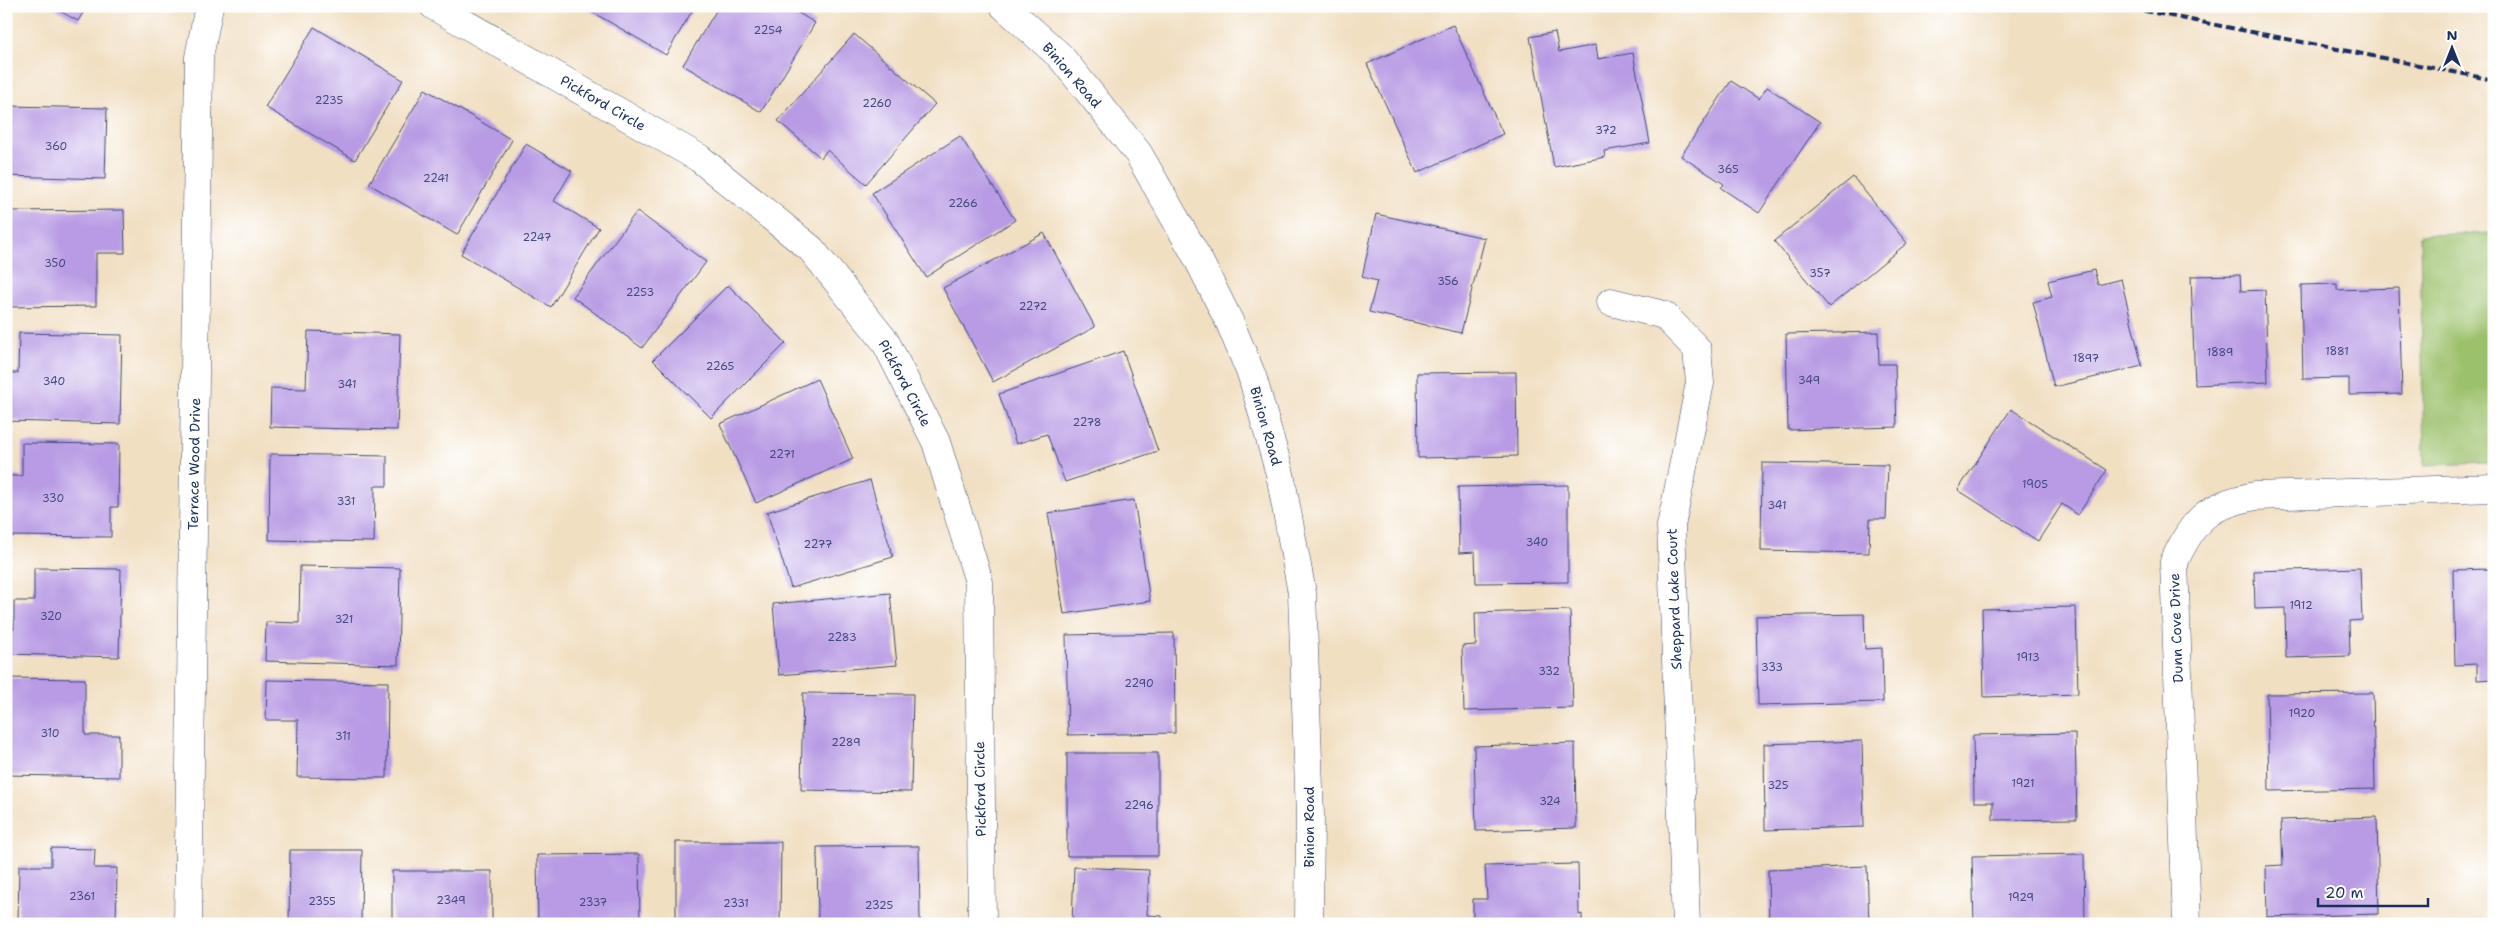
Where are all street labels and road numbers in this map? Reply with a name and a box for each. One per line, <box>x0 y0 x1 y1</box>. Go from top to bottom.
street label: Binion Road <box>1039 38 1106 112</box>
street label: Pickford Circle <box>557 71 649 135</box>
street label: Pickford Circle <box>875 336 935 430</box>
street label: Binion Road <box>1246 384 1286 468</box>
street label: Terrace Wood Drive <box>184 398 204 530</box>
street label: Sheppard Lake Court <box>1663 528 1685 670</box>
street label: Dunn Cove Drive <box>2165 573 2187 683</box>
street label: Pickford Circle <box>970 741 990 837</box>
street label: Binion Road <box>1300 786 1318 868</box>

